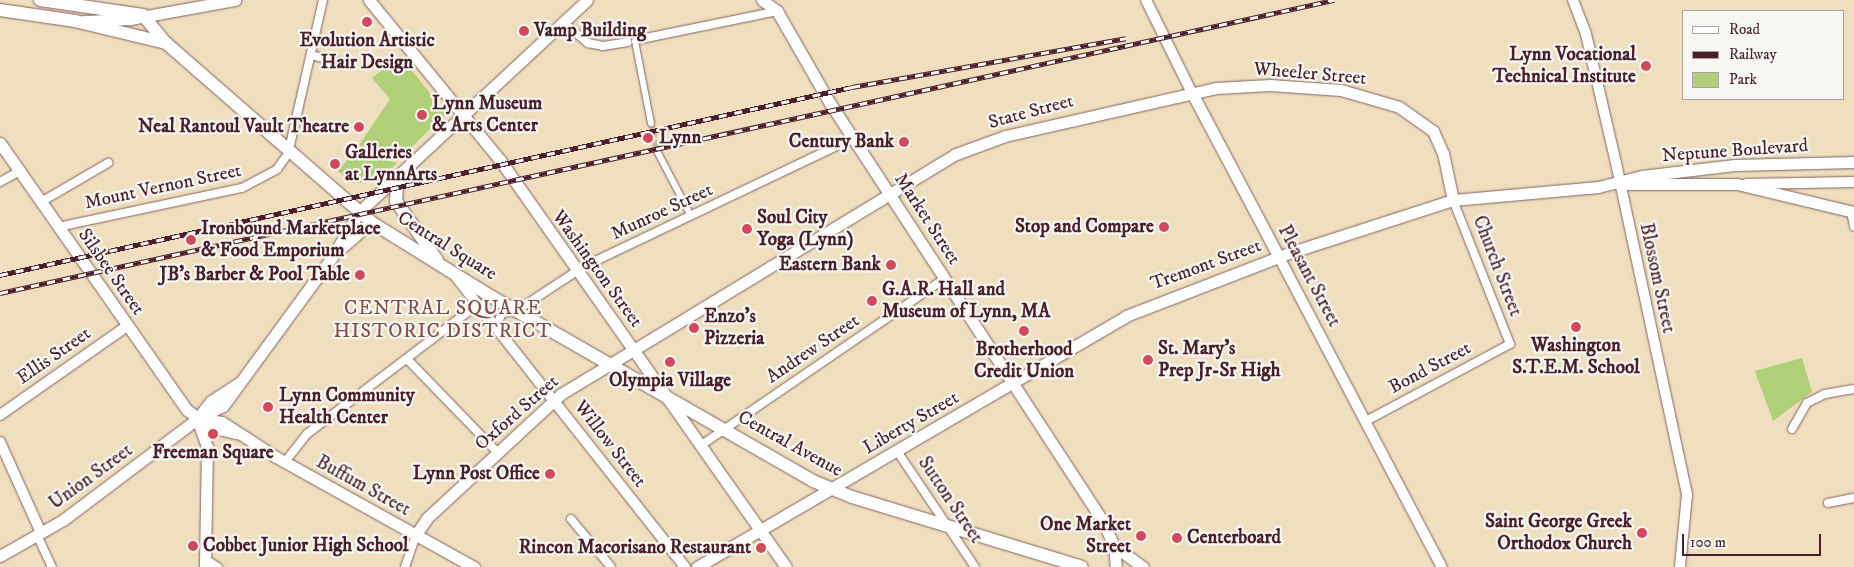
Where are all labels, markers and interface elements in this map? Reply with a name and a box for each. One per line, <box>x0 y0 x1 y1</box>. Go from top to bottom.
legend <box>1682 10 1844 100</box>
marker: Evolution Artistic Hair Design <box>361 16 373 28</box>
place label: Vamp Building <box>534 20 646 42</box>
text: Road <box>1729 20 1760 39</box>
marker: Vamp Building <box>518 25 530 37</box>
place label: Evolution Artistic Hair Design <box>299 30 435 74</box>
place label: Lynn Vocational Technical Institute <box>1492 44 1636 88</box>
text: Railway <box>1729 45 1777 64</box>
street label: Wheeler Street <box>1253 58 1367 90</box>
marker: Lynn Vocational Technical Institute <box>1640 60 1652 72</box>
text: Park <box>1729 70 1757 89</box>
street label: State Street <box>986 90 1076 134</box>
place label: Lynn Museum & Arts Center <box>432 93 542 137</box>
marker: Lynn Museum & Arts Center <box>416 109 428 121</box>
place label: Neal Rantoul Vault Theatre <box>138 116 349 138</box>
marker: Neal Rantoul Vault Theatre <box>353 121 365 133</box>
place label: Lynn <box>659 127 701 149</box>
marker: Lynn <box>641 131 655 145</box>
place label: Century Bank <box>789 131 894 153</box>
street label: Neptune Boulevard <box>1661 135 1809 167</box>
marker: Century Bank <box>898 136 910 148</box>
place label: Galleries at LynnArts <box>345 142 437 186</box>
marker: Galleries at LynnArts <box>329 158 341 170</box>
street label: Mount Vernon Street <box>83 159 243 215</box>
street label: Market Street <box>889 169 965 269</box>
street label: Munroe Street <box>608 179 716 245</box>
street label: Central Square <box>393 206 501 286</box>
street label: Washington Street <box>547 206 647 332</box>
place label: Soul City Yoga (Lynn) <box>757 207 853 251</box>
street label: Church Street <box>1467 213 1527 319</box>
place label: Stop and Compare <box>1015 216 1154 238</box>
place label: Ironbound Marketplace & Food Emporium <box>201 218 381 262</box>
marker: Stop and Compare <box>1158 221 1170 233</box>
street label: Pleasant Street <box>1273 221 1345 331</box>
street label: Blossom Street <box>1634 221 1680 335</box>
marker: Soul City Yoga (Lynn) <box>741 223 753 235</box>
street label: Silsbee Street <box>73 224 149 320</box>
marker: Ironbound Marketplace & Food Emporium <box>185 234 197 246</box>
street label: Tremont Street <box>1148 234 1264 296</box>
place label: Eastern Bank <box>779 254 881 276</box>
marker: Eastern Bank <box>885 259 897 271</box>
place label: JB's Barber & Pool Table <box>160 264 350 286</box>
marker: JB's Barber & Pool Table <box>354 269 366 281</box>
place label: G.A.R. Hall and Museum of Lynn, MA <box>882 279 1050 323</box>
marker: G.A.R. Hall and Museum of Lynn, MA <box>866 295 878 307</box>
district label: CENTRAL SQUARE HISTORIC DISTRICT <box>331 296 555 343</box>
place label: Enzo's Pizzeria <box>704 306 764 350</box>
street label: Andrew Street <box>762 309 864 389</box>
marker: Washington S.T.E.M. School <box>1570 321 1582 333</box>
street label: Ellis Street <box>13 322 95 390</box>
marker: Enzo's Pizzeria <box>688 322 700 334</box>
marker: Brotherhood Credit Union <box>1018 325 1030 337</box>
place label: Washington S.T.E.M. School <box>1512 335 1640 379</box>
street label: Bond Street <box>1385 337 1475 399</box>
place label: St. Mary's Prep Jr-Sr High <box>1158 338 1281 382</box>
place label: Brotherhood Credit Union <box>974 339 1074 383</box>
marker: St. Mary's Prep Jr-Sr High <box>1142 354 1154 366</box>
marker: Olympia Village <box>664 356 676 368</box>
street label: Oxford Street <box>470 370 564 456</box>
place label: Olympia Village <box>609 370 731 392</box>
place label: Lynn Community Health Center <box>279 385 415 429</box>
street label: Liberty Street <box>859 386 963 460</box>
street label: Willow Street <box>569 396 651 492</box>
marker: Lynn Community Health Center <box>261 400 275 414</box>
street label: Central Avenue <box>734 406 846 482</box>
marker: Freeman Square <box>207 428 219 440</box>
street label: Union Street <box>45 439 137 515</box>
place label: Freeman Square <box>152 442 274 464</box>
street label: Buffum Street <box>312 451 414 521</box>
street label: Sutton Street <box>913 452 987 548</box>
place label: Lynn Post Office <box>413 463 540 485</box>
marker: Lynn Post Office <box>544 468 556 480</box>
place label: Saint George Greek Orthodox Church <box>1485 511 1632 555</box>
place label: One Market Street <box>1040 514 1131 558</box>
scale bar <box>1684 524 1823 556</box>
place label: Centerboard <box>1187 527 1281 549</box>
marker: Saint George Greek Orthodox Church <box>1636 527 1648 539</box>
marker: One Market Street <box>1135 530 1147 542</box>
marker: Centerboard <box>1171 532 1183 544</box>
text: 100 m <box>1690 533 1726 552</box>
place label: Cobbet Junior High School <box>203 535 409 557</box>
place label: Rincon Macorisano Restaurant <box>519 537 751 559</box>
marker: Cobbet Junior High School <box>187 540 199 552</box>
marker: Rincon Macorisano Restaurant <box>755 542 767 554</box>

